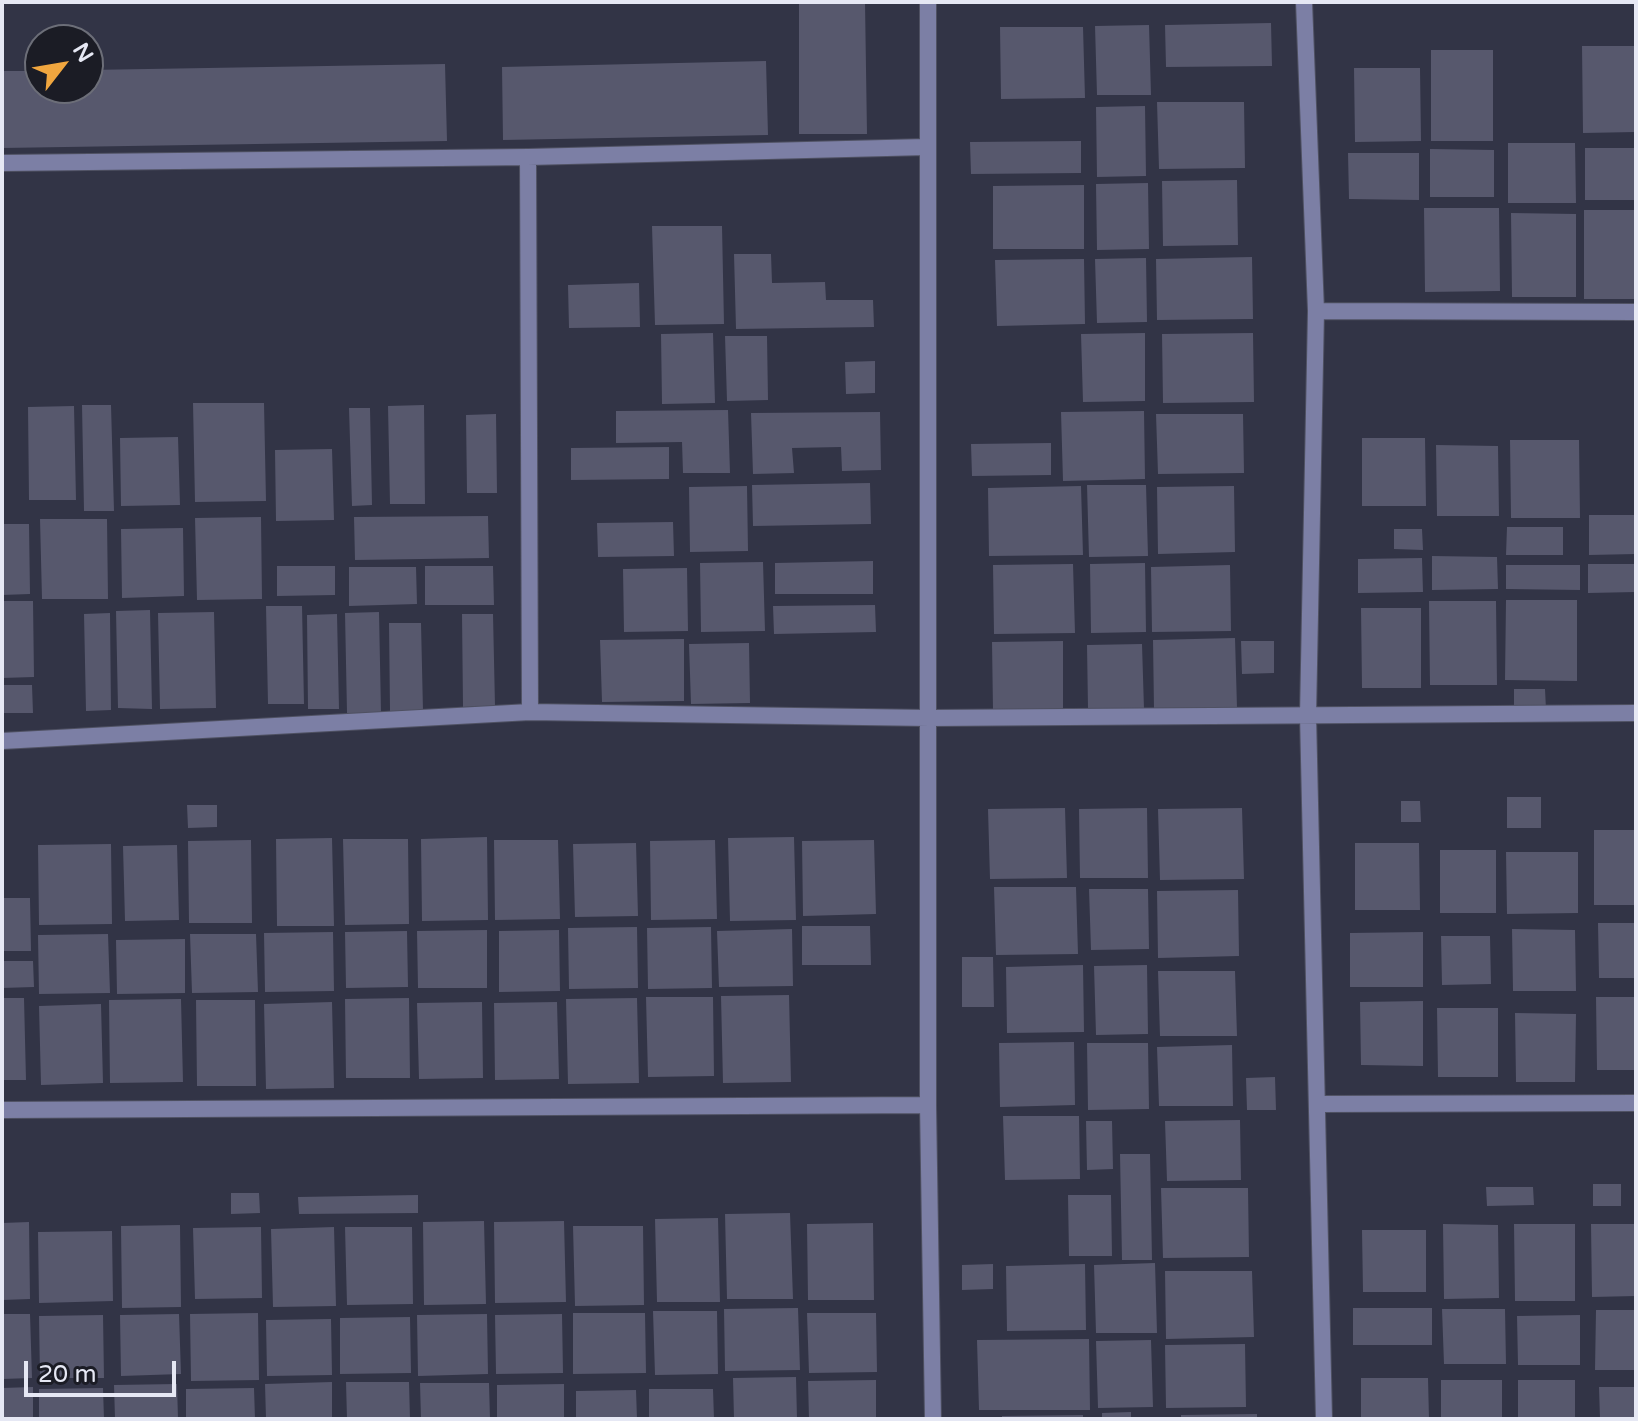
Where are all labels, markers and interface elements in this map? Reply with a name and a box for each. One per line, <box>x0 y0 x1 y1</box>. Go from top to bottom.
north arrow <box>24 24 104 104</box>
text: N <box>67 38 99 67</box>
scale bar <box>28 1345 180 1395</box>
text: 20 m <box>38 1360 96 1389</box>

